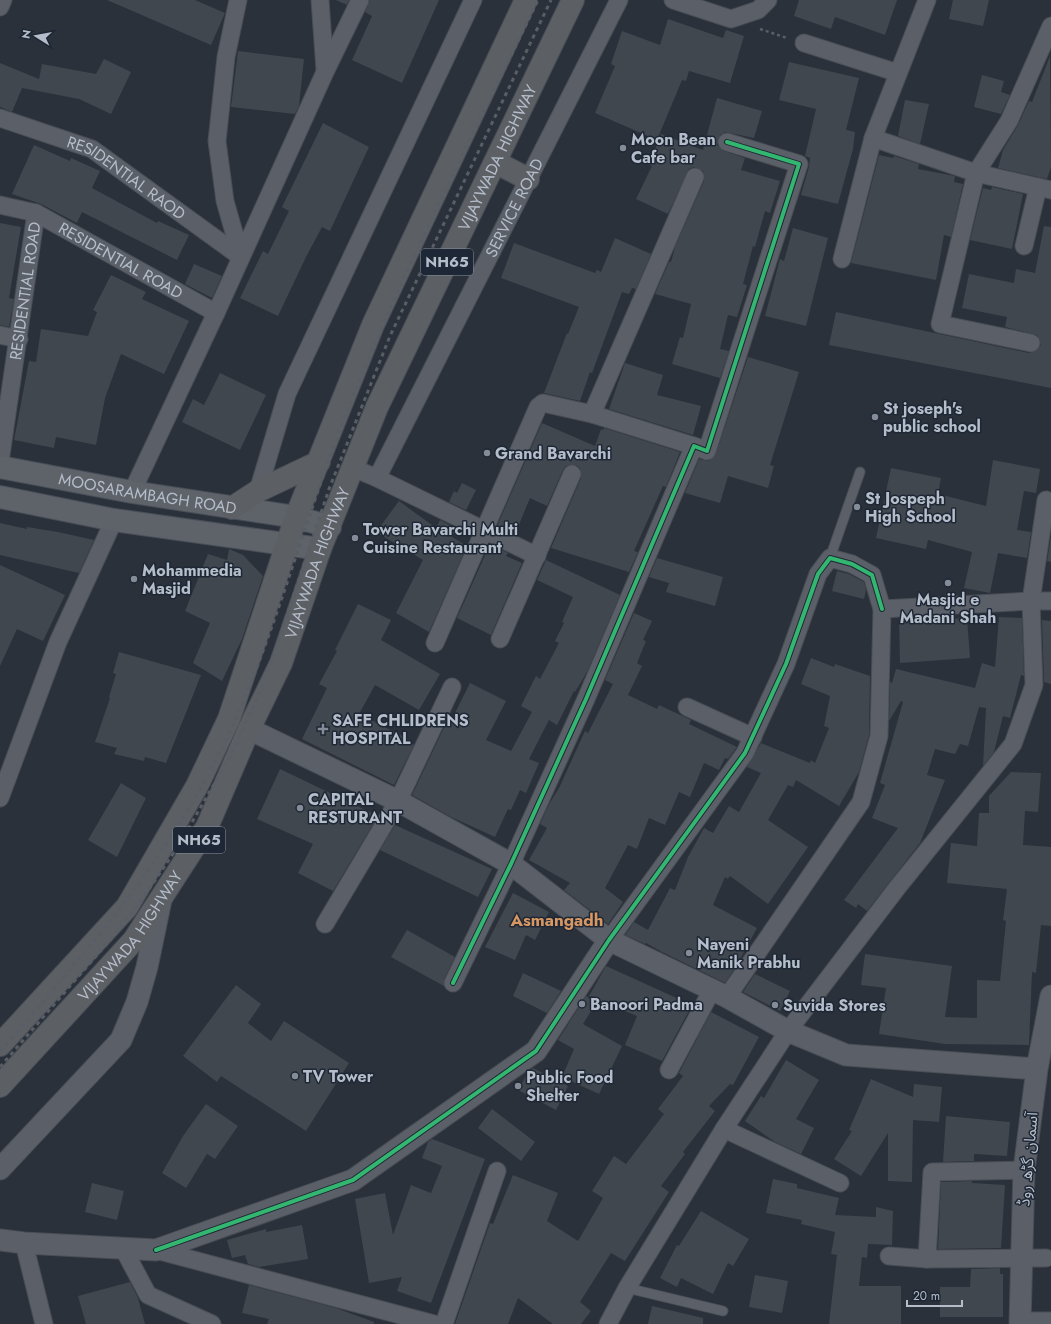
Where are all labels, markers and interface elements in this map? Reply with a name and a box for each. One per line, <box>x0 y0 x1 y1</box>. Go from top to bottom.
north arrow <box>16 16 56 56</box>
text: N <box>17 28 35 40</box>
street label: VIJAYWADA HIGHWAY <box>452 81 542 235</box>
place label: Moon Bean Cafe bar <box>631 128 716 169</box>
street label: RESIDENTIAL RAOD <box>64 130 191 225</box>
marker: Moon Bean Cafe bar <box>618 143 628 153</box>
street label: SERVICE ROAD <box>479 154 549 261</box>
street label: RESIDENTIAL ROAD <box>54 216 187 304</box>
street label: RESIDENTIAL ROAD <box>3 220 46 361</box>
road number: NH65 <box>421 249 473 275</box>
place label: St joseph's public school <box>883 397 981 438</box>
marker: St joseph's public school <box>870 412 880 422</box>
place label: Grand Bavarchi <box>495 442 611 465</box>
marker: Grand Bavarchi <box>482 448 492 458</box>
street label: MOOSARAMBAGH ROAD <box>57 467 238 519</box>
street label: VIJAYWADA HIGHWAY <box>279 484 355 642</box>
place label: St Jospeph High School <box>865 487 956 528</box>
marker: St Jospeph High School <box>852 502 862 512</box>
place label: Tower Bavarchi Multi Cuisine Restaurant <box>363 518 518 559</box>
marker: Tower Bavarchi Multi Cuisine Restaurant <box>350 533 360 543</box>
place label: Mohammedia Masjid <box>142 559 242 600</box>
marker: Mohammedia Masjid <box>129 574 139 584</box>
marker: Masjid e Madani Shah <box>943 578 953 588</box>
place label: Masjid e Madani Shah <box>900 588 996 629</box>
place label: SAFE CHLIDRENS HOSPITAL <box>332 709 469 750</box>
marker: SAFE CHLIDRENS HOSPITAL <box>317 723 329 735</box>
place label: CAPITAL RESTURANT <box>308 788 402 829</box>
marker: CAPITAL RESTURANT <box>295 803 305 813</box>
road number: NH65 <box>173 827 225 853</box>
street label: VIJAYWADA HIGHWAY <box>72 866 187 1006</box>
district label: Asmangadh <box>510 908 603 932</box>
place label: Nayeni Manik Prabhu <box>697 933 801 974</box>
marker: Nayeni Manik Prabhu <box>684 948 694 958</box>
place label: Banoori Padma <box>590 993 703 1016</box>
place label: Suvida Stores <box>783 994 886 1017</box>
marker: Banoori Padma <box>577 999 587 1009</box>
marker: Suvida Stores <box>770 1000 780 1010</box>
place label: TV Tower <box>303 1065 374 1088</box>
place label: Public Food Shelter <box>526 1066 613 1107</box>
marker: TV Tower <box>290 1071 300 1081</box>
marker: Public Food Shelter <box>513 1081 523 1091</box>
street label: آسمان گڑھ روڈ <box>1012 1110 1044 1207</box>
scale bar <box>907 1282 962 1308</box>
text: 20 m <box>913 1287 940 1305</box>

